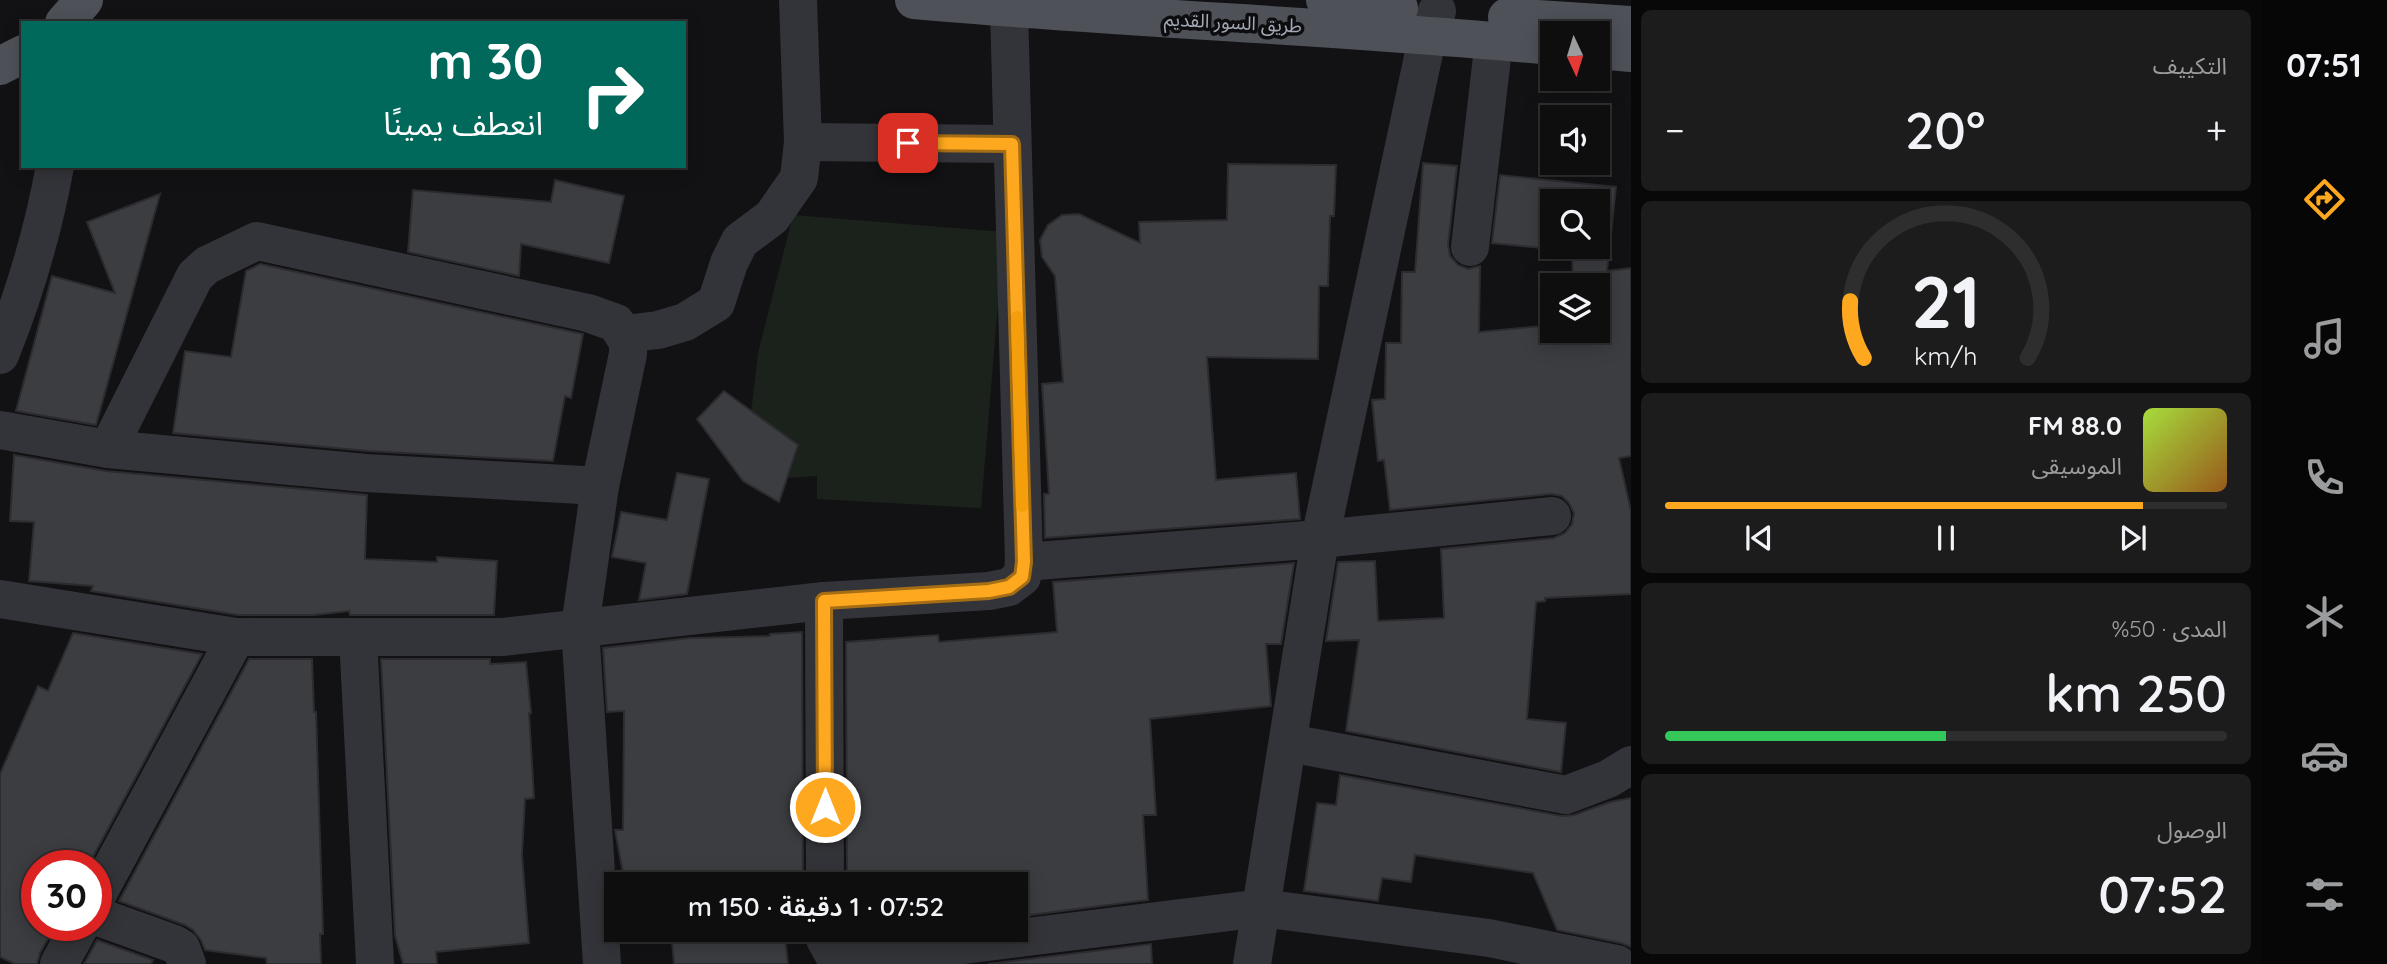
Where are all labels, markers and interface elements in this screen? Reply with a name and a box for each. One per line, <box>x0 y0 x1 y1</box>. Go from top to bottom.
street label: طريق السور القديم <box>1163 6 1303 41</box>
north arrow <box>1540 21 1610 91</box>
map controls <box>1540 21 1610 343</box>
text: 30 m <box>428 30 543 91</box>
text: 07:51 <box>2286 45 2362 85</box>
icon: right <box>567 49 658 140</box>
text: التكييف <box>2153 51 2227 80</box>
text: 20° <box>1905 97 1985 162</box>
text: انعطف يمينًا <box>383 103 543 143</box>
button: sound <box>1540 105 1610 175</box>
text: − <box>1665 106 1685 154</box>
text: + <box>2206 106 2227 154</box>
pin <box>878 113 938 173</box>
icon: arrive <box>889 124 927 162</box>
icon: directions <box>2300 175 2349 224</box>
button: search <box>1540 189 1610 259</box>
text: 21 <box>1911 255 1981 346</box>
button: layers <box>1540 273 1610 343</box>
icon: music <box>2300 314 2349 363</box>
text: km/h <box>1914 339 1978 370</box>
text: 88.0 FM <box>2028 409 2122 442</box>
text: الموسيقى <box>2031 451 2122 480</box>
icon: phone <box>2300 453 2349 502</box>
icon: previous <box>1740 519 1778 557</box>
icon: pause <box>1927 519 1965 557</box>
icon: next <box>2114 519 2152 557</box>
icon: climate <box>2300 592 2349 641</box>
text: المدى · 50% <box>2111 614 2227 643</box>
text: 250 km <box>2045 660 2227 725</box>
icon: car <box>2300 731 2349 780</box>
position arrow <box>788 770 862 844</box>
text: الوصول <box>2157 815 2227 844</box>
speed limit sign: 30 <box>21 850 112 941</box>
text: 07:52 <box>2098 861 2227 926</box>
icon: filters <box>2300 870 2349 919</box>
text: 07:52 · 1 دقيقة · 150 m <box>688 890 944 923</box>

